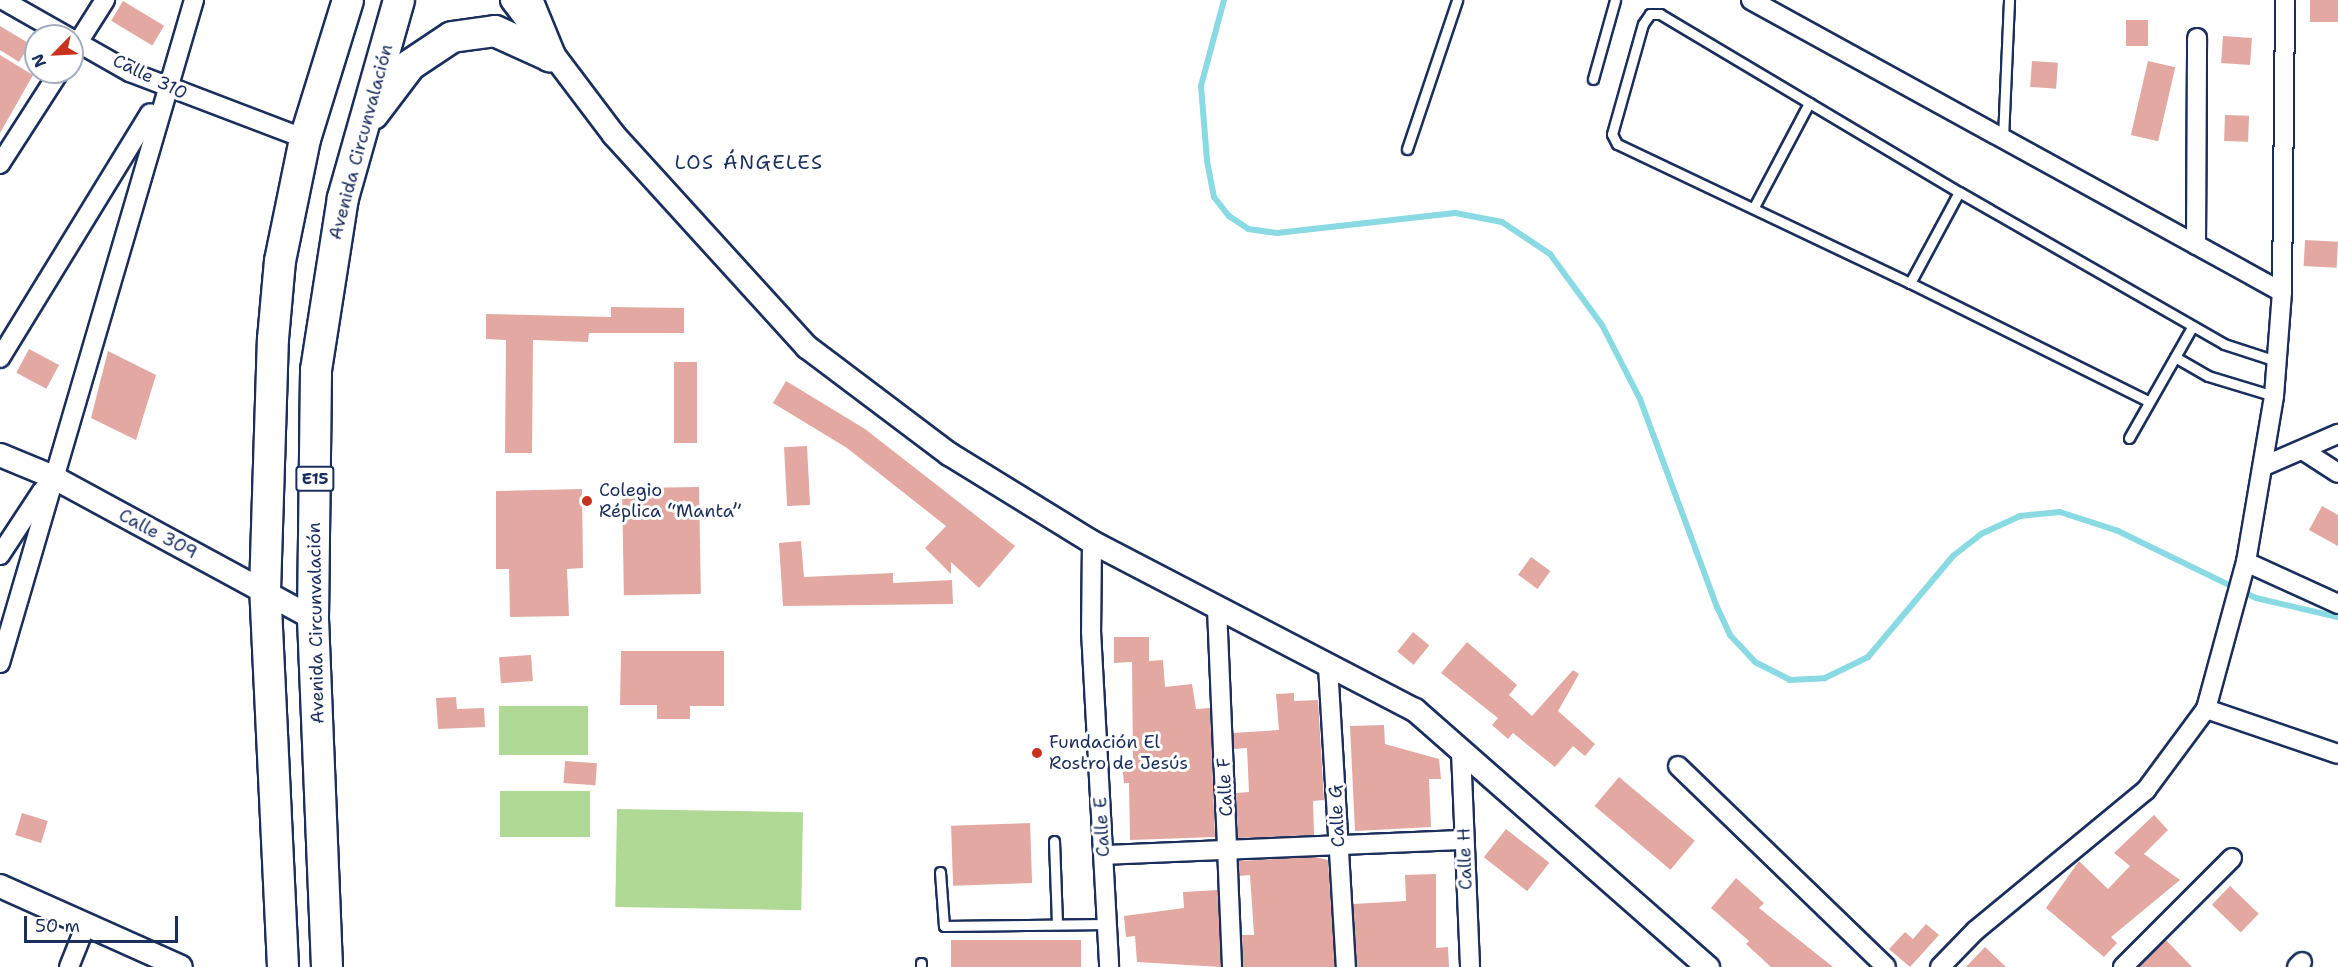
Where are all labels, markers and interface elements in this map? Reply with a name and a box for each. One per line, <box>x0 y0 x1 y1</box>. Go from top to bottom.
north arrow <box>24 24 84 84</box>
street label: Avenida Circunvalación <box>324 42 398 242</box>
street label: Calle 310 <box>109 50 191 104</box>
text: N <box>27 51 51 71</box>
district label: LOS ÁNGELES <box>674 150 824 174</box>
road number: E15 <box>294 466 336 492</box>
place label: Colegio Réplica “Manta” <box>599 480 741 522</box>
marker: Colegio Réplica “Manta” <box>580 494 594 508</box>
street label: Calle 309 <box>115 504 201 564</box>
street label: Avenida Circunvalación <box>303 522 329 724</box>
place label: Fundación El Rostro de Jesús <box>1049 732 1188 774</box>
marker: Fundación El Rostro de Jesús <box>1030 746 1044 760</box>
street label: Calle F <box>1213 757 1237 817</box>
street label: Calle G <box>1325 784 1349 848</box>
street label: Calle E <box>1090 796 1114 858</box>
street label: Calle H <box>1453 828 1477 890</box>
scale bar <box>27 904 182 942</box>
text: 50 m <box>35 914 80 938</box>

